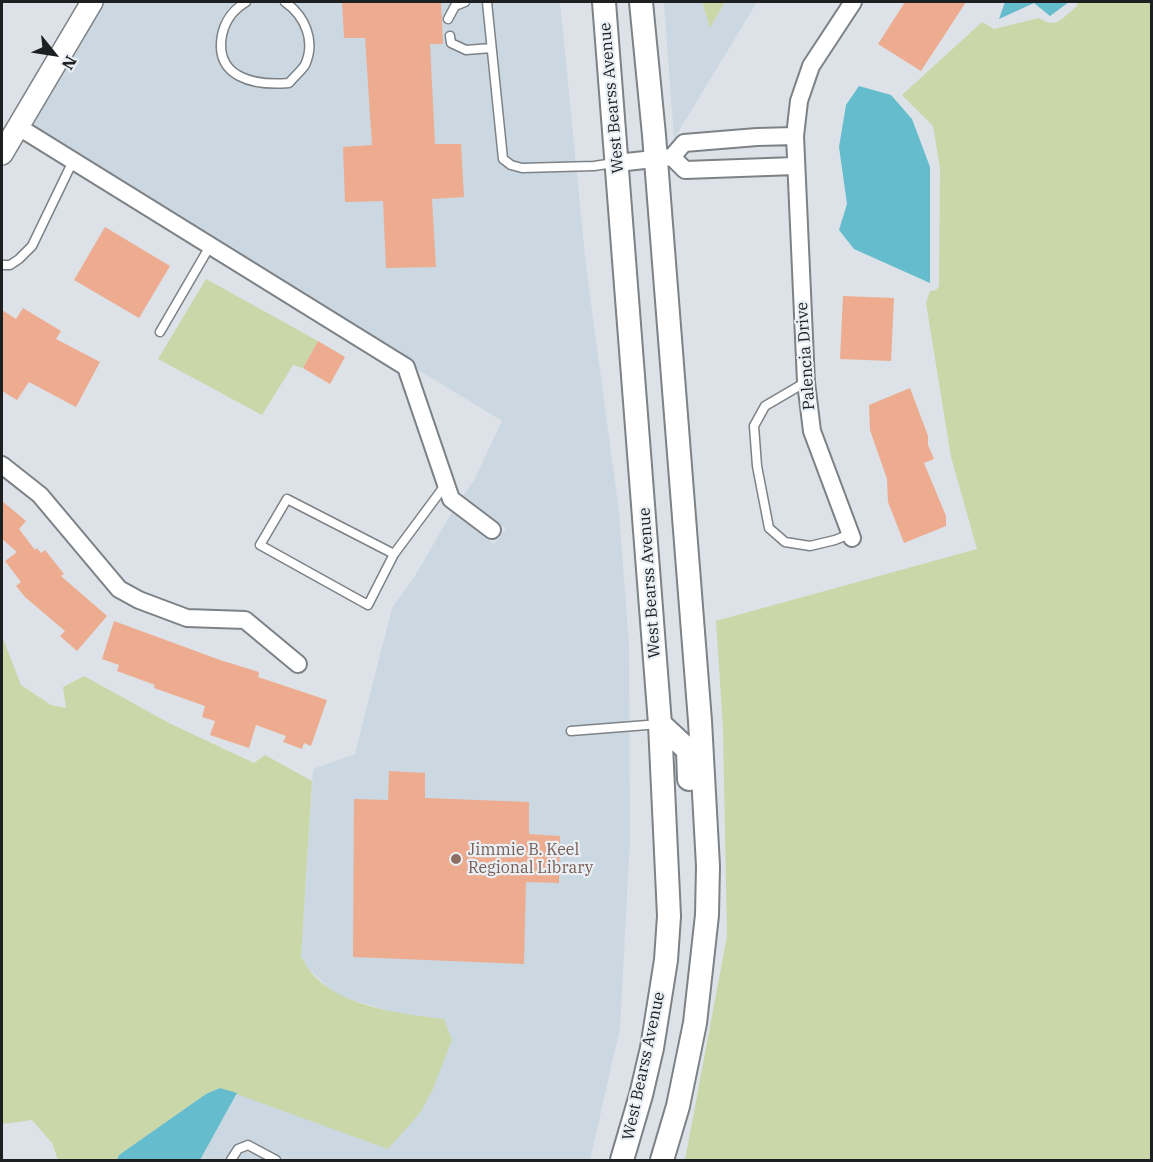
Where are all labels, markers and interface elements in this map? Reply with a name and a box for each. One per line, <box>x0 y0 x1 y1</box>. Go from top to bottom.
street label: West Bearss Avenue <box>596 22 628 174</box>
north arrow <box>24 24 84 84</box>
text: N <box>58 53 81 73</box>
street label: Palencia Drive <box>793 301 819 411</box>
street label: West Bearss Avenue <box>635 507 665 659</box>
place label: Jimmie B. Keel Regional Library <box>468 840 593 878</box>
marker: Jimmie B. Keel Regional Library <box>449 852 463 866</box>
street label: West Bearss Avenue <box>619 990 669 1142</box>

